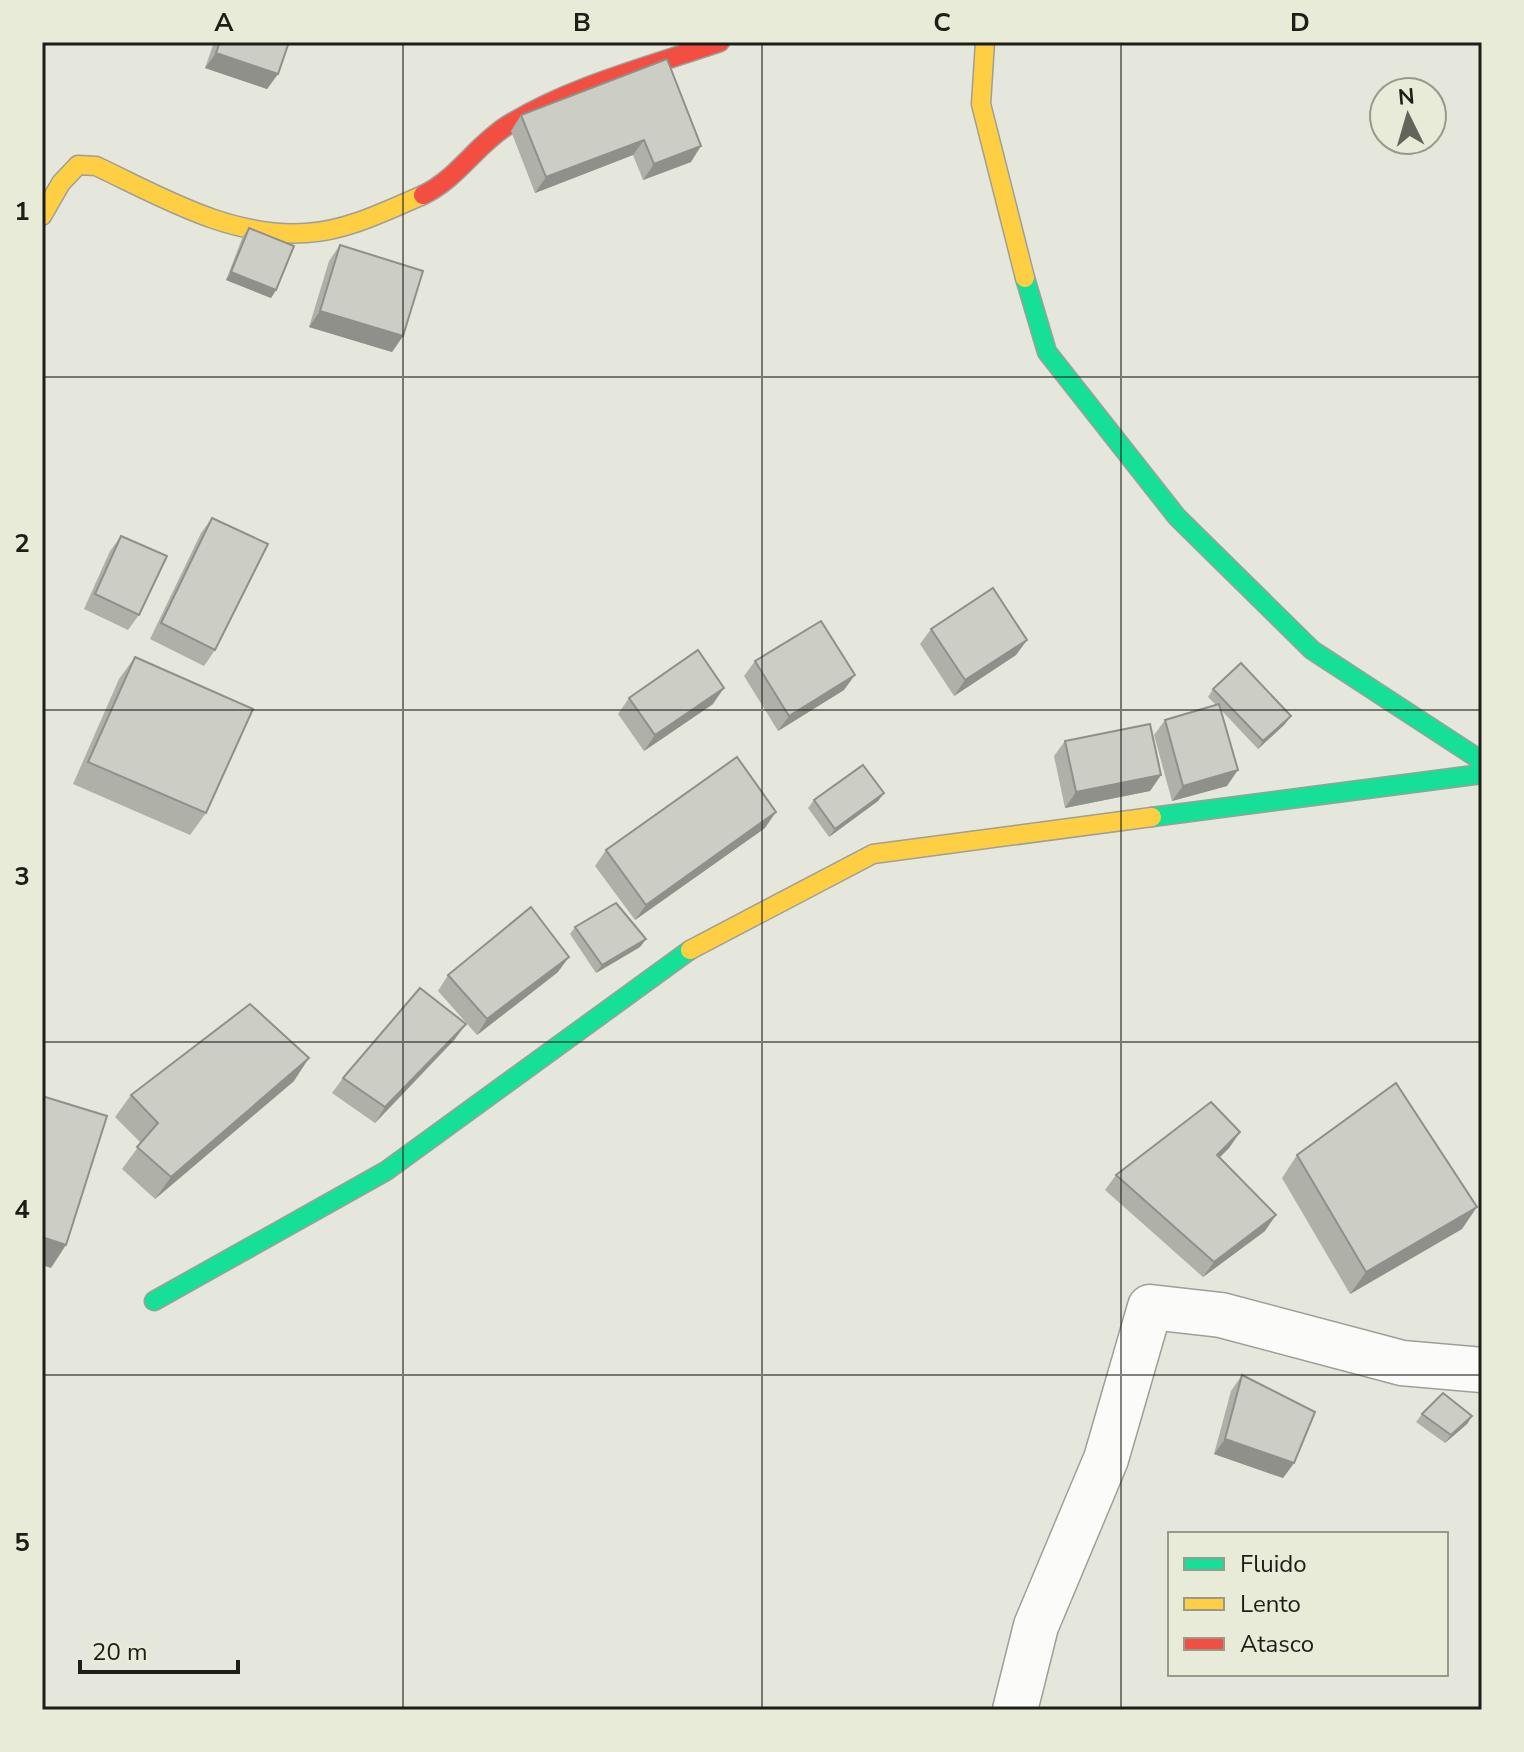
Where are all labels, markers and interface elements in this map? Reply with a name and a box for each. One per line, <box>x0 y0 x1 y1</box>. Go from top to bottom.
text: A <box>214 5 234 40</box>
text: B <box>573 5 591 40</box>
text: C <box>933 5 951 40</box>
text: D <box>1290 5 1310 40</box>
north arrow <box>1368 76 1448 156</box>
text: N <box>1397 81 1416 113</box>
text: 1 <box>14 194 30 229</box>
text: 2 <box>14 526 30 561</box>
text: 3 <box>14 859 30 894</box>
text: 4 <box>14 1192 30 1227</box>
text: 5 <box>14 1525 30 1560</box>
legend <box>1168 1532 1448 1676</box>
text: Fluido <box>1240 1548 1307 1580</box>
text: Lento <box>1240 1588 1301 1620</box>
scale bar <box>80 1624 238 1674</box>
text: Atasco <box>1240 1628 1314 1660</box>
text: 20 m <box>92 1636 148 1668</box>

